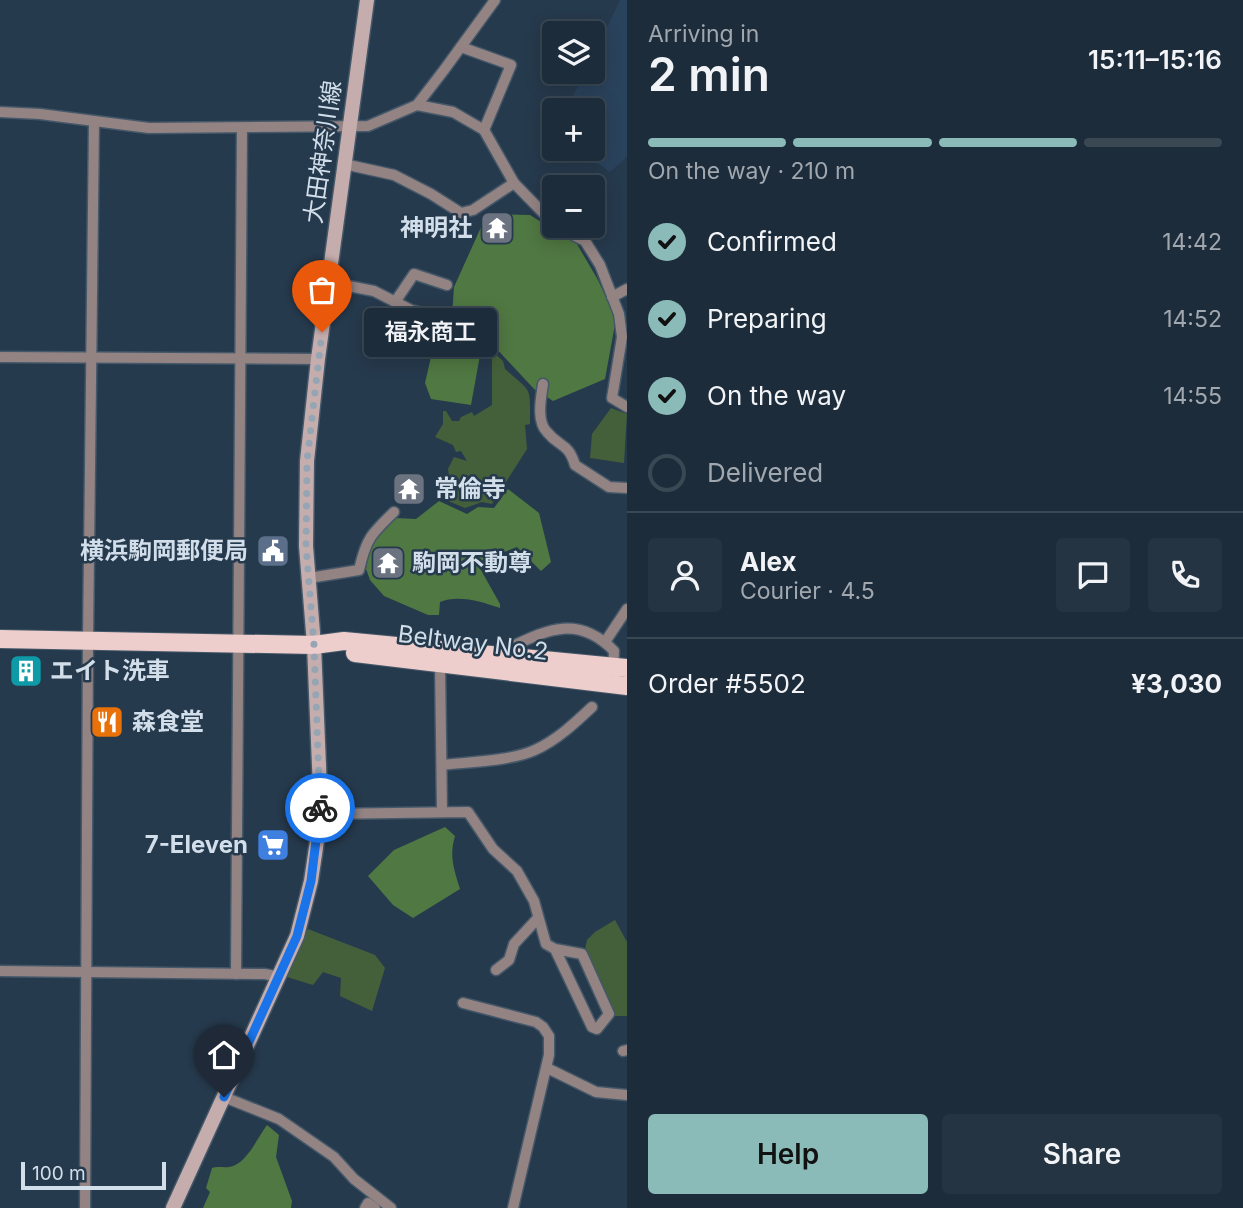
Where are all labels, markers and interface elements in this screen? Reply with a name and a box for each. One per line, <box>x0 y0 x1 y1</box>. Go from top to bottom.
text: Arriving in <box>648 20 759 48</box>
map controls <box>542 21 605 238</box>
button: layers <box>542 21 605 84</box>
text: 15:11–15:16 <box>1088 44 1222 75</box>
text: 2 min <box>648 46 770 102</box>
street label: 大田神奈川線 <box>298 79 347 225</box>
button: + <box>542 98 605 161</box>
text: On the way · 210 m <box>648 157 855 185</box>
button: − <box>542 175 605 238</box>
temple icon: 神明社 <box>478 209 516 247</box>
place label: 神明社 <box>400 213 472 242</box>
icon: check <box>648 223 686 261</box>
text: Confirmed <box>707 226 837 257</box>
text: 14:42 <box>1162 228 1222 256</box>
pin <box>292 260 352 332</box>
icon: bag <box>303 271 341 309</box>
icon: check <box>648 300 686 338</box>
text: Preparing <box>707 303 827 334</box>
text: 14:52 <box>1163 305 1222 333</box>
callout: 福永商工 <box>364 308 497 356</box>
text: 福永商工 <box>385 318 477 346</box>
icon: check <box>648 377 686 415</box>
text: On the way <box>707 380 846 411</box>
text: 14:55 <box>1163 382 1222 410</box>
text: Delivered <box>707 457 823 488</box>
temple icon: 常倫寺 <box>390 470 428 508</box>
place label: 常倫寺 <box>434 474 506 503</box>
public building icon: 横浜駒岡郵便局 <box>254 532 292 570</box>
place label: 横浜駒岡郵便局 <box>80 536 248 565</box>
button: person <box>648 538 722 612</box>
button: chat <box>1056 538 1130 612</box>
button: phone <box>1148 538 1222 612</box>
temple icon: 駒岡不動尊 <box>369 544 407 582</box>
text: Alex <box>740 546 797 577</box>
place label: 駒岡不動尊 <box>412 548 532 577</box>
text: Courier · 4.5 <box>740 577 875 605</box>
street label: Beltway No.2 <box>396 619 550 666</box>
building icon: エイト洗車 <box>7 652 45 690</box>
place label: エイト洗車 <box>50 656 170 685</box>
text: Order #5502 <box>648 668 806 699</box>
text: ¥3,030 <box>1131 668 1222 699</box>
restaurant icon: 森食堂 <box>88 703 126 741</box>
place label: 森食堂 <box>132 707 204 736</box>
courier <box>285 773 355 843</box>
icon: bike <box>301 789 339 827</box>
supermarket icon: 7-Eleven <box>254 826 292 864</box>
place label: 7-Eleven <box>145 830 248 859</box>
pin <box>194 1025 254 1097</box>
icon: home <box>205 1036 243 1074</box>
button: Help <box>648 1114 928 1194</box>
button: Share <box>942 1114 1222 1194</box>
scale bar <box>21 1159 166 1191</box>
text: 100 m <box>32 1162 86 1185</box>

